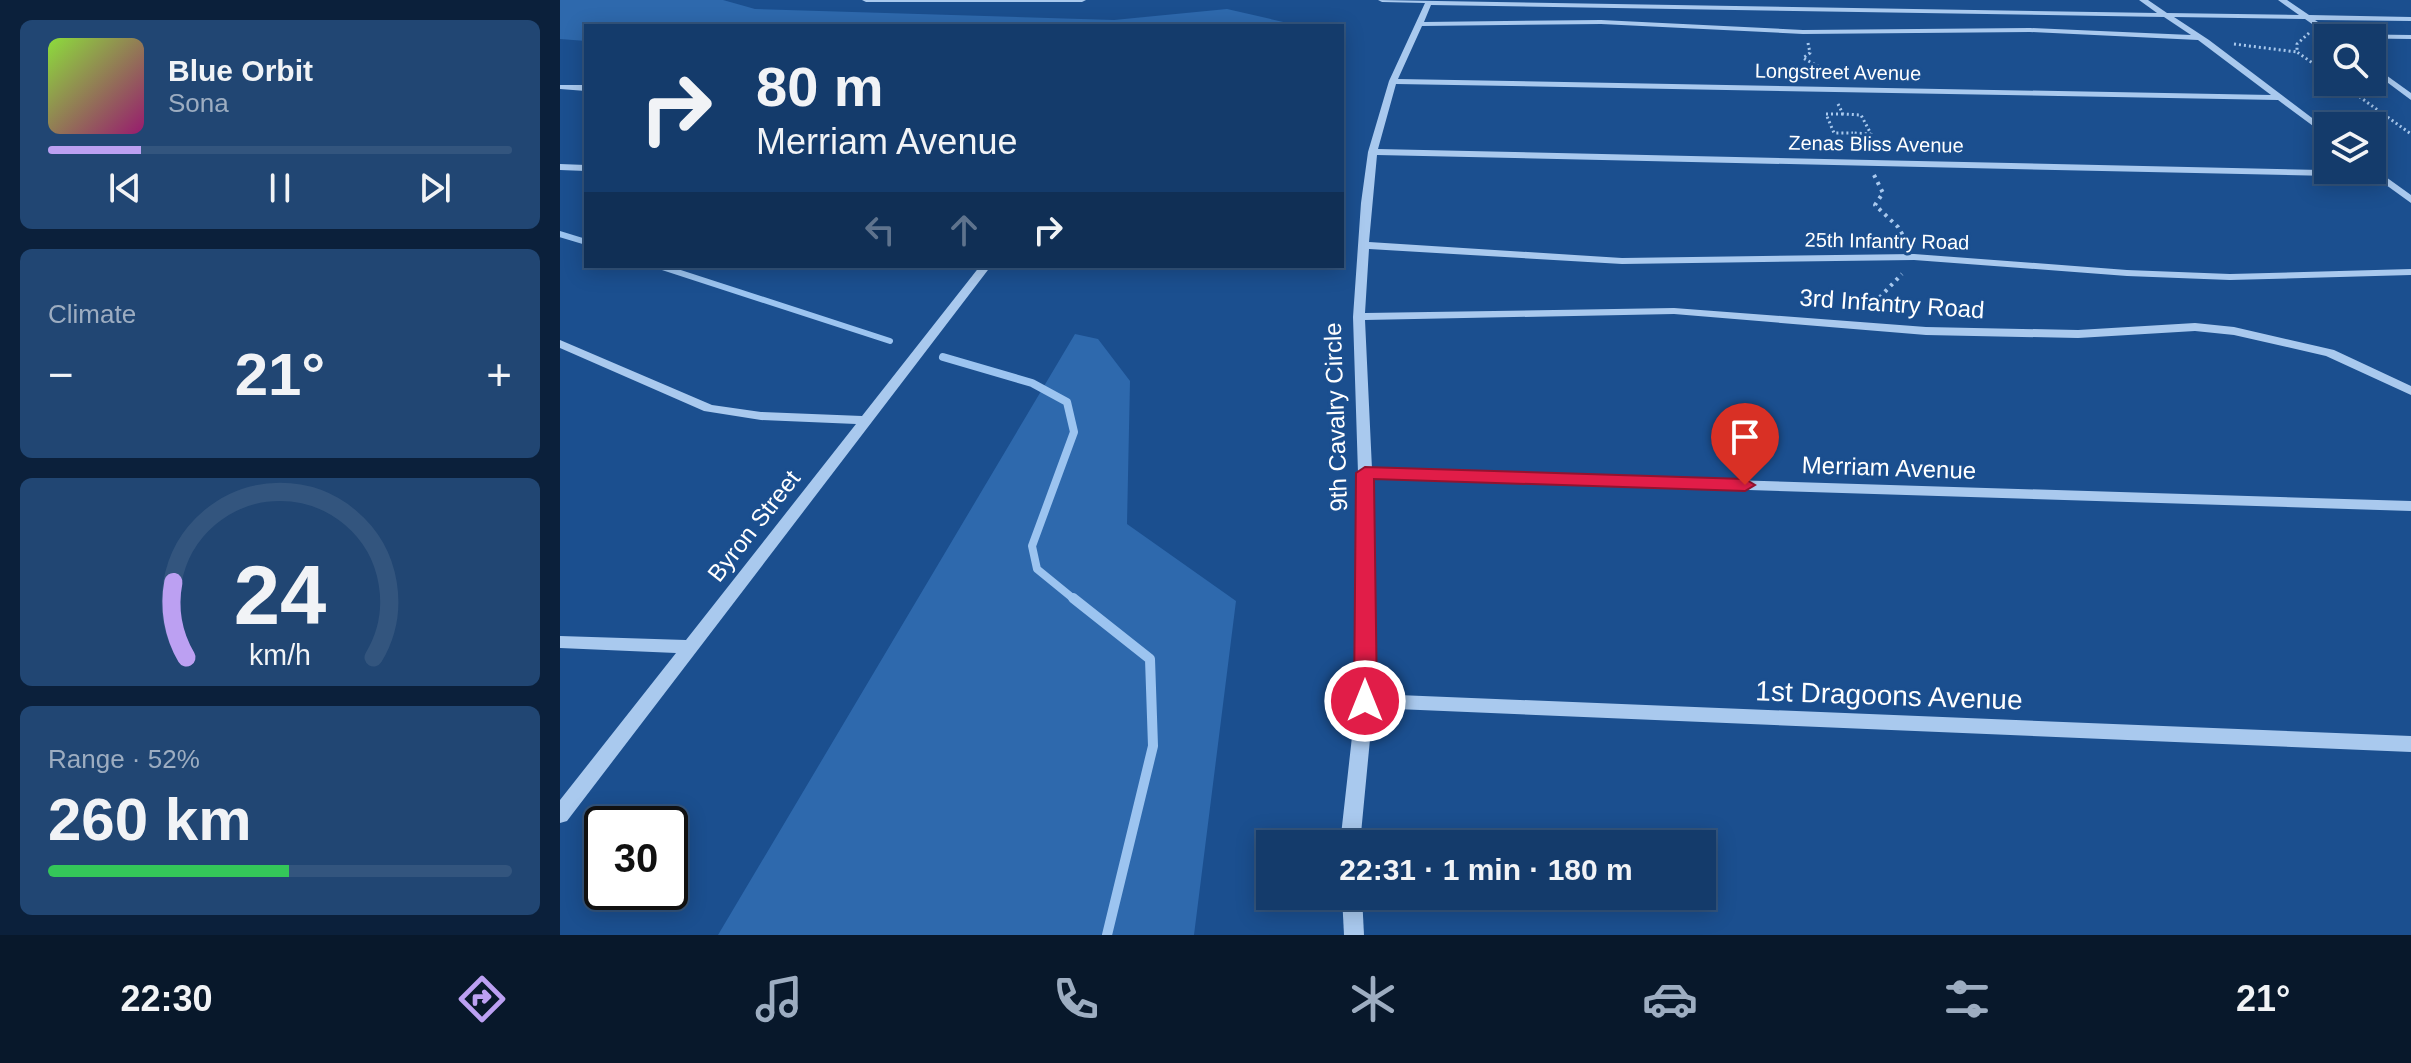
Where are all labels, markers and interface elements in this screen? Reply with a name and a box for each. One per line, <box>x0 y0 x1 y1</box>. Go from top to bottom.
map controls <box>2314 24 2386 184</box>
button: search <box>2314 24 2386 96</box>
text: Blue Orbit <box>168 54 313 87</box>
text: 80 m <box>756 55 884 118</box>
icon: right <box>624 56 728 160</box>
street label: Longstreet Avenue <box>1755 60 1921 84</box>
text: Sona <box>168 88 229 118</box>
button: layers <box>2314 112 2386 184</box>
text: Merriam Avenue <box>756 121 1017 162</box>
street label: Zenas Bliss Avenue <box>1788 131 1964 157</box>
icon: previous <box>103 166 147 210</box>
icon: pause <box>258 166 302 210</box>
icon: next <box>413 166 457 210</box>
icon: left <box>858 208 902 252</box>
icon: ahead <box>942 208 986 252</box>
icon: right <box>1026 208 1070 252</box>
street label: 25th Infantry Road <box>1805 229 1969 253</box>
street label: 3rd Infantry Road <box>1799 284 1985 323</box>
text: Climate <box>48 299 136 329</box>
street label: 9th Cavalry Circle <box>1319 322 1352 512</box>
text: 21° <box>235 341 325 408</box>
text: − <box>48 350 74 399</box>
text: + <box>486 350 512 399</box>
pin <box>1711 403 1779 485</box>
icon: arrive <box>1723 415 1767 459</box>
street label: Merriam Avenue <box>1801 451 1977 484</box>
street label: Byron Street <box>702 465 806 587</box>
text: 24 <box>234 548 326 641</box>
text: km/h <box>249 639 311 671</box>
position arrow <box>1323 659 1407 743</box>
street label: 1st Dragoons Avenue <box>1755 675 2023 716</box>
text: Range · 52% <box>48 744 200 774</box>
text: 260 km <box>48 786 252 853</box>
speed limit sign: 30 <box>584 806 688 910</box>
text: 22:31 · 1 min · 180 m <box>1339 853 1633 886</box>
icon: directions <box>454 971 510 1027</box>
icon: music <box>751 971 807 1027</box>
icon: phone <box>1048 971 1104 1027</box>
icon: climate <box>1345 971 1401 1027</box>
icon: car <box>1642 971 1698 1027</box>
icon: filters <box>1939 971 1995 1027</box>
text: 22:30 <box>121 978 213 1019</box>
text: 21° <box>2236 978 2290 1019</box>

